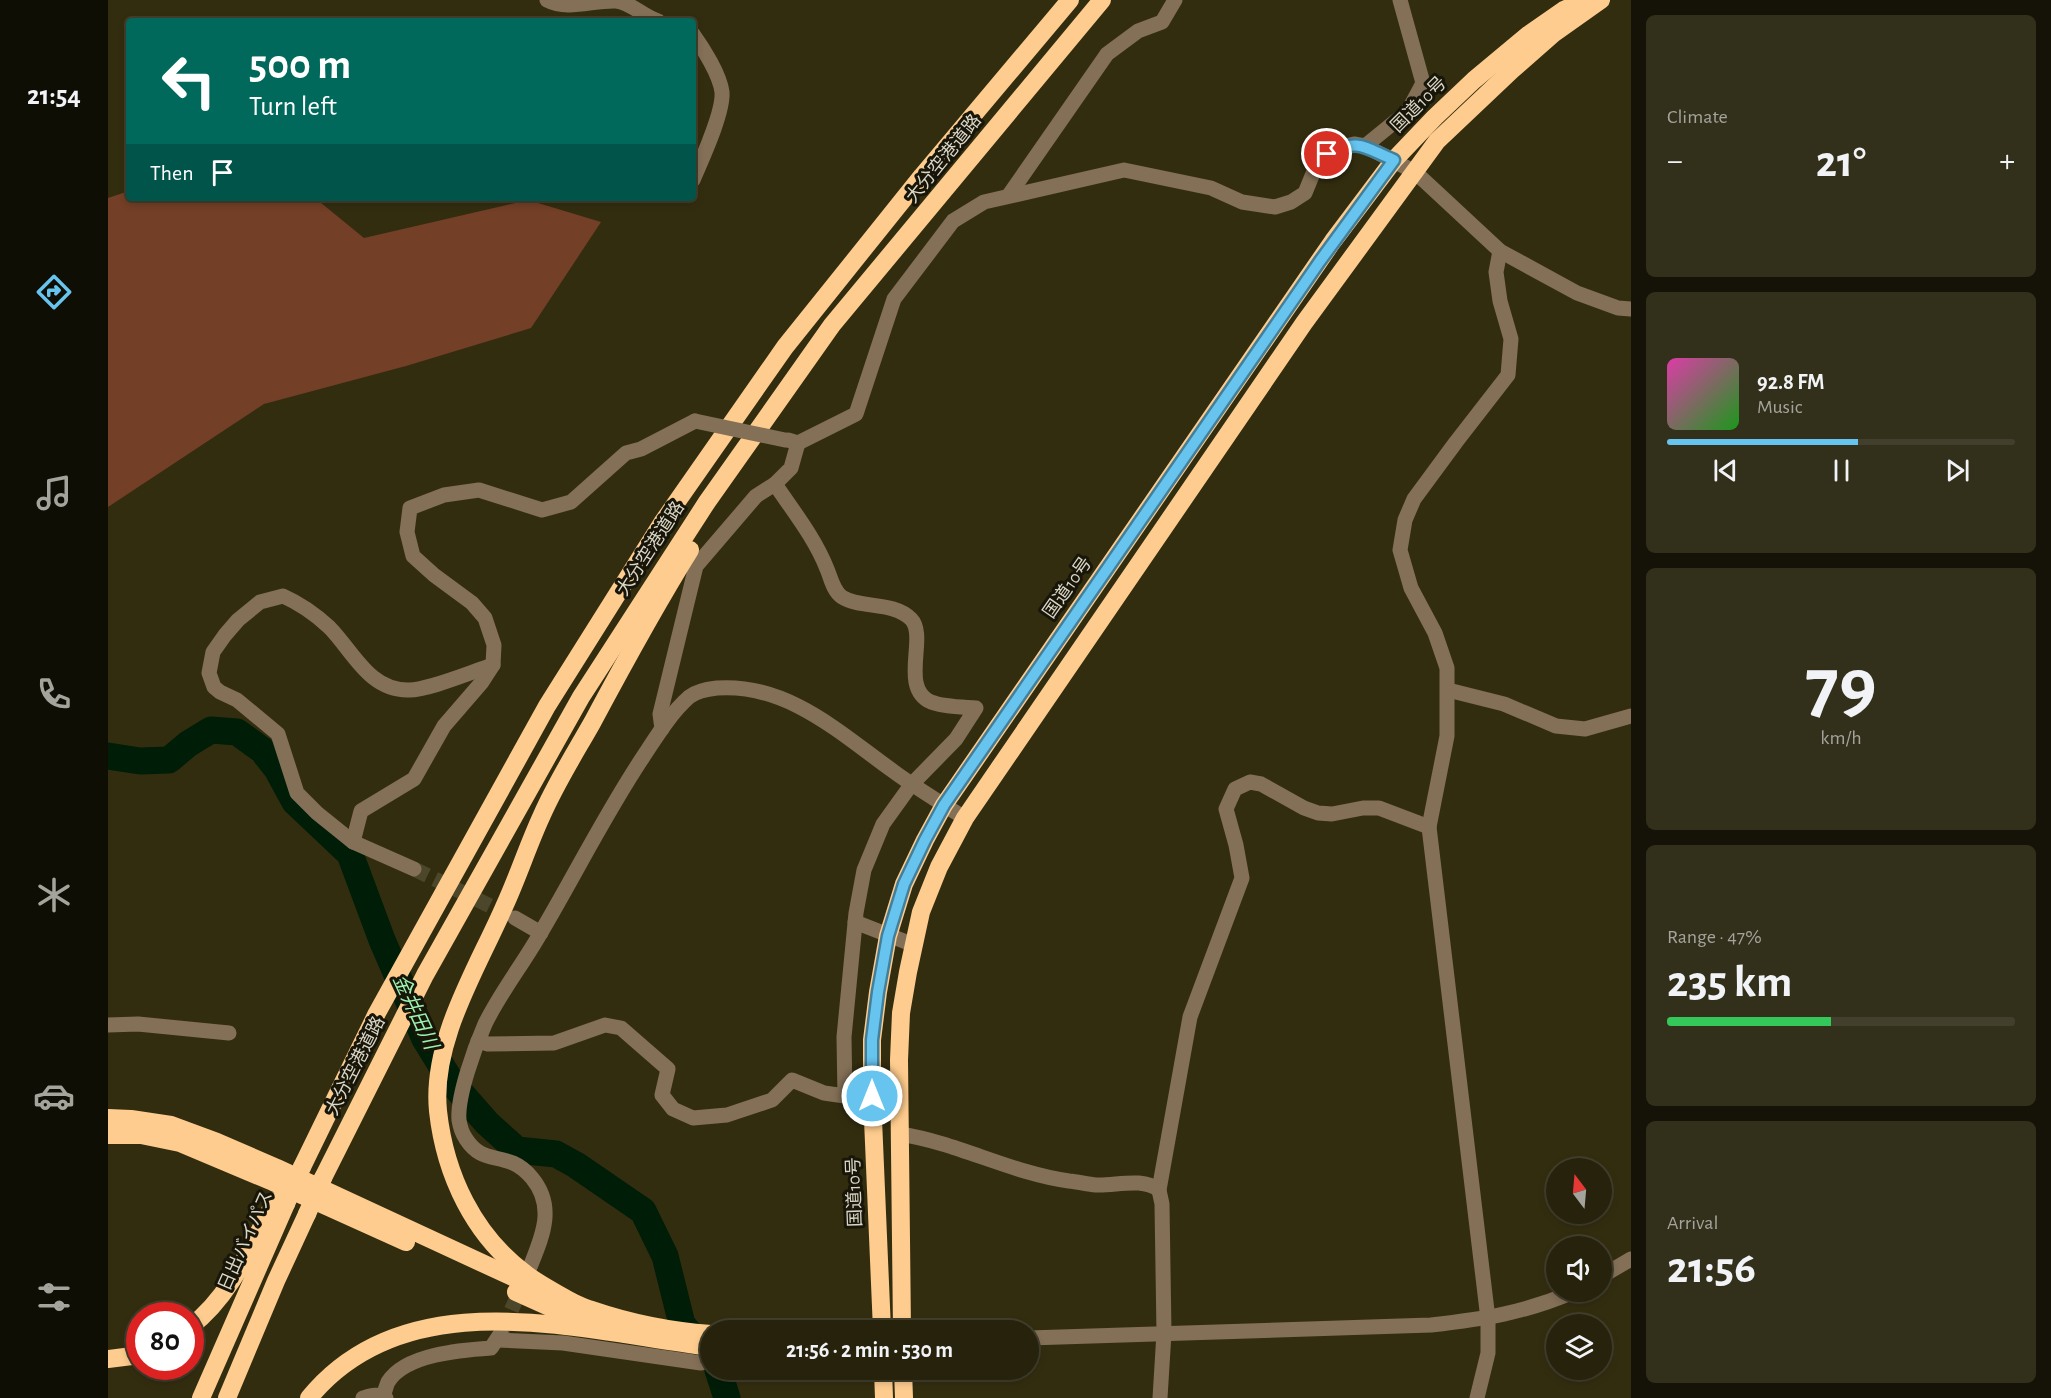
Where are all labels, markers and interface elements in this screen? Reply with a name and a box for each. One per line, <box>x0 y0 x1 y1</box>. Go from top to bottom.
icon: left <box>150 42 228 120</box>
text: 500 m <box>249 44 351 86</box>
street label: 国道10号 <box>1387 73 1450 136</box>
text: 21:54 <box>27 82 81 109</box>
text: Turn left <box>249 93 337 120</box>
text: Climate <box>1667 107 1728 127</box>
street label: 大分空港道路 <box>901 110 985 207</box>
pin <box>1301 128 1352 179</box>
icon: arrive <box>1310 137 1343 170</box>
text: 21° <box>1816 140 1866 185</box>
text: − <box>1667 145 1683 178</box>
text: + <box>1999 145 2015 178</box>
icon: arrive <box>206 156 239 189</box>
text: Then <box>150 162 194 184</box>
icon: directions <box>33 271 75 313</box>
text: 92.8 FM <box>1757 371 1825 393</box>
text: Music <box>1757 397 1803 417</box>
icon: previous <box>1709 454 1742 487</box>
icon: pause <box>1825 454 1858 487</box>
icon: next <box>1941 454 1974 487</box>
icon: music <box>33 472 75 514</box>
street label: 大分空港道路 <box>612 498 688 599</box>
street label: 国道10号 <box>1039 553 1095 622</box>
text: 79 <box>1805 648 1877 726</box>
icon: phone <box>33 673 75 715</box>
text: km/h <box>1820 728 1862 748</box>
icon: climate <box>33 874 75 916</box>
text: Range · 47% <box>1667 927 1762 947</box>
text: 235 km <box>1667 960 1792 1005</box>
water label: 金井田川 <box>389 971 443 1054</box>
street label: 大分空港道路 <box>322 1013 389 1118</box>
position arrow <box>840 1064 904 1128</box>
icon: car <box>33 1075 75 1117</box>
street label: 国道10号 <box>843 1157 865 1227</box>
north arrow <box>1546 1158 1612 1224</box>
map controls <box>1546 1158 1612 1380</box>
street label: 日出バイパス <box>215 1188 276 1294</box>
text: Arrival <box>1667 1213 1718 1233</box>
button: sound <box>1546 1236 1612 1302</box>
text: 21:56 <box>1667 1246 1756 1291</box>
icon: filters <box>33 1276 75 1318</box>
speed limit sign: 80 <box>126 1302 204 1380</box>
button: layers <box>1546 1314 1612 1380</box>
text: 21:56 · 2 min · 530 m <box>786 1339 953 1361</box>

